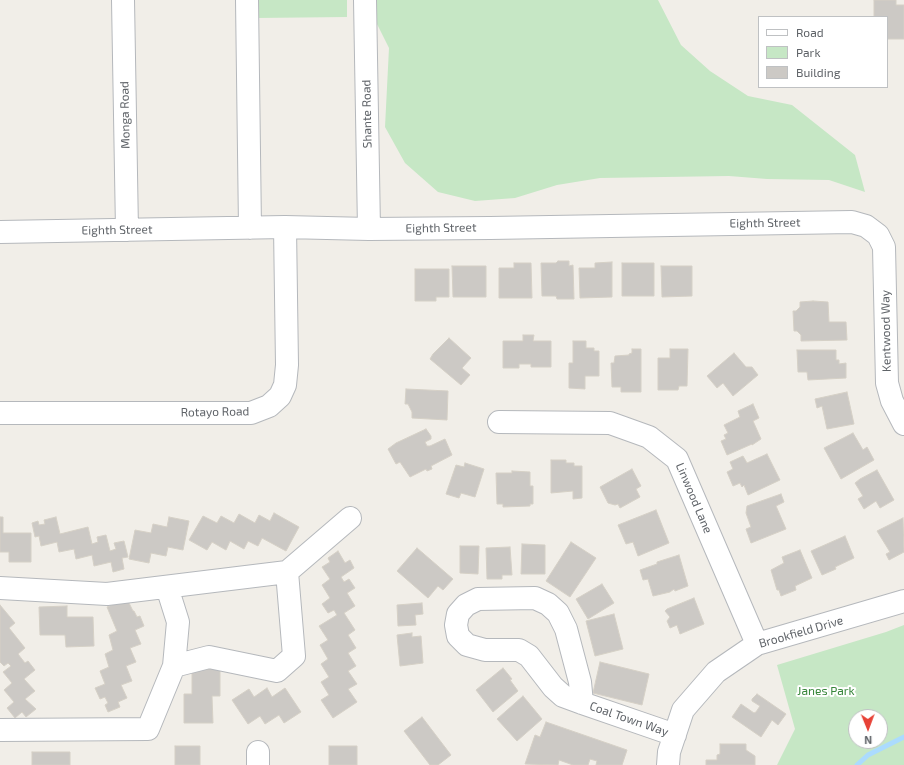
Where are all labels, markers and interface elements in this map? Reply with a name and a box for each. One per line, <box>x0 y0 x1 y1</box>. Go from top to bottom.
legend <box>758 16 888 88</box>
text: Road <box>796 25 824 39</box>
text: Park <box>796 45 821 59</box>
text: Building <box>796 65 840 79</box>
street label: Shante Road <box>359 80 375 148</box>
street label: Monga Road <box>117 81 133 149</box>
street label: Eighth Street <box>729 215 801 231</box>
street label: Eighth Street <box>405 220 477 236</box>
street label: Eighth Street <box>81 222 153 238</box>
street label: Kentwood Way <box>878 290 894 372</box>
street label: Rotayo Road <box>181 404 249 420</box>
street label: Linwood Lane <box>673 461 715 535</box>
street label: Brookfield Drive <box>757 613 845 651</box>
park label: Janes Park <box>797 684 855 698</box>
street label: Coal Town Way <box>588 699 670 739</box>
north arrow <box>848 709 888 749</box>
text: N <box>864 734 872 747</box>

